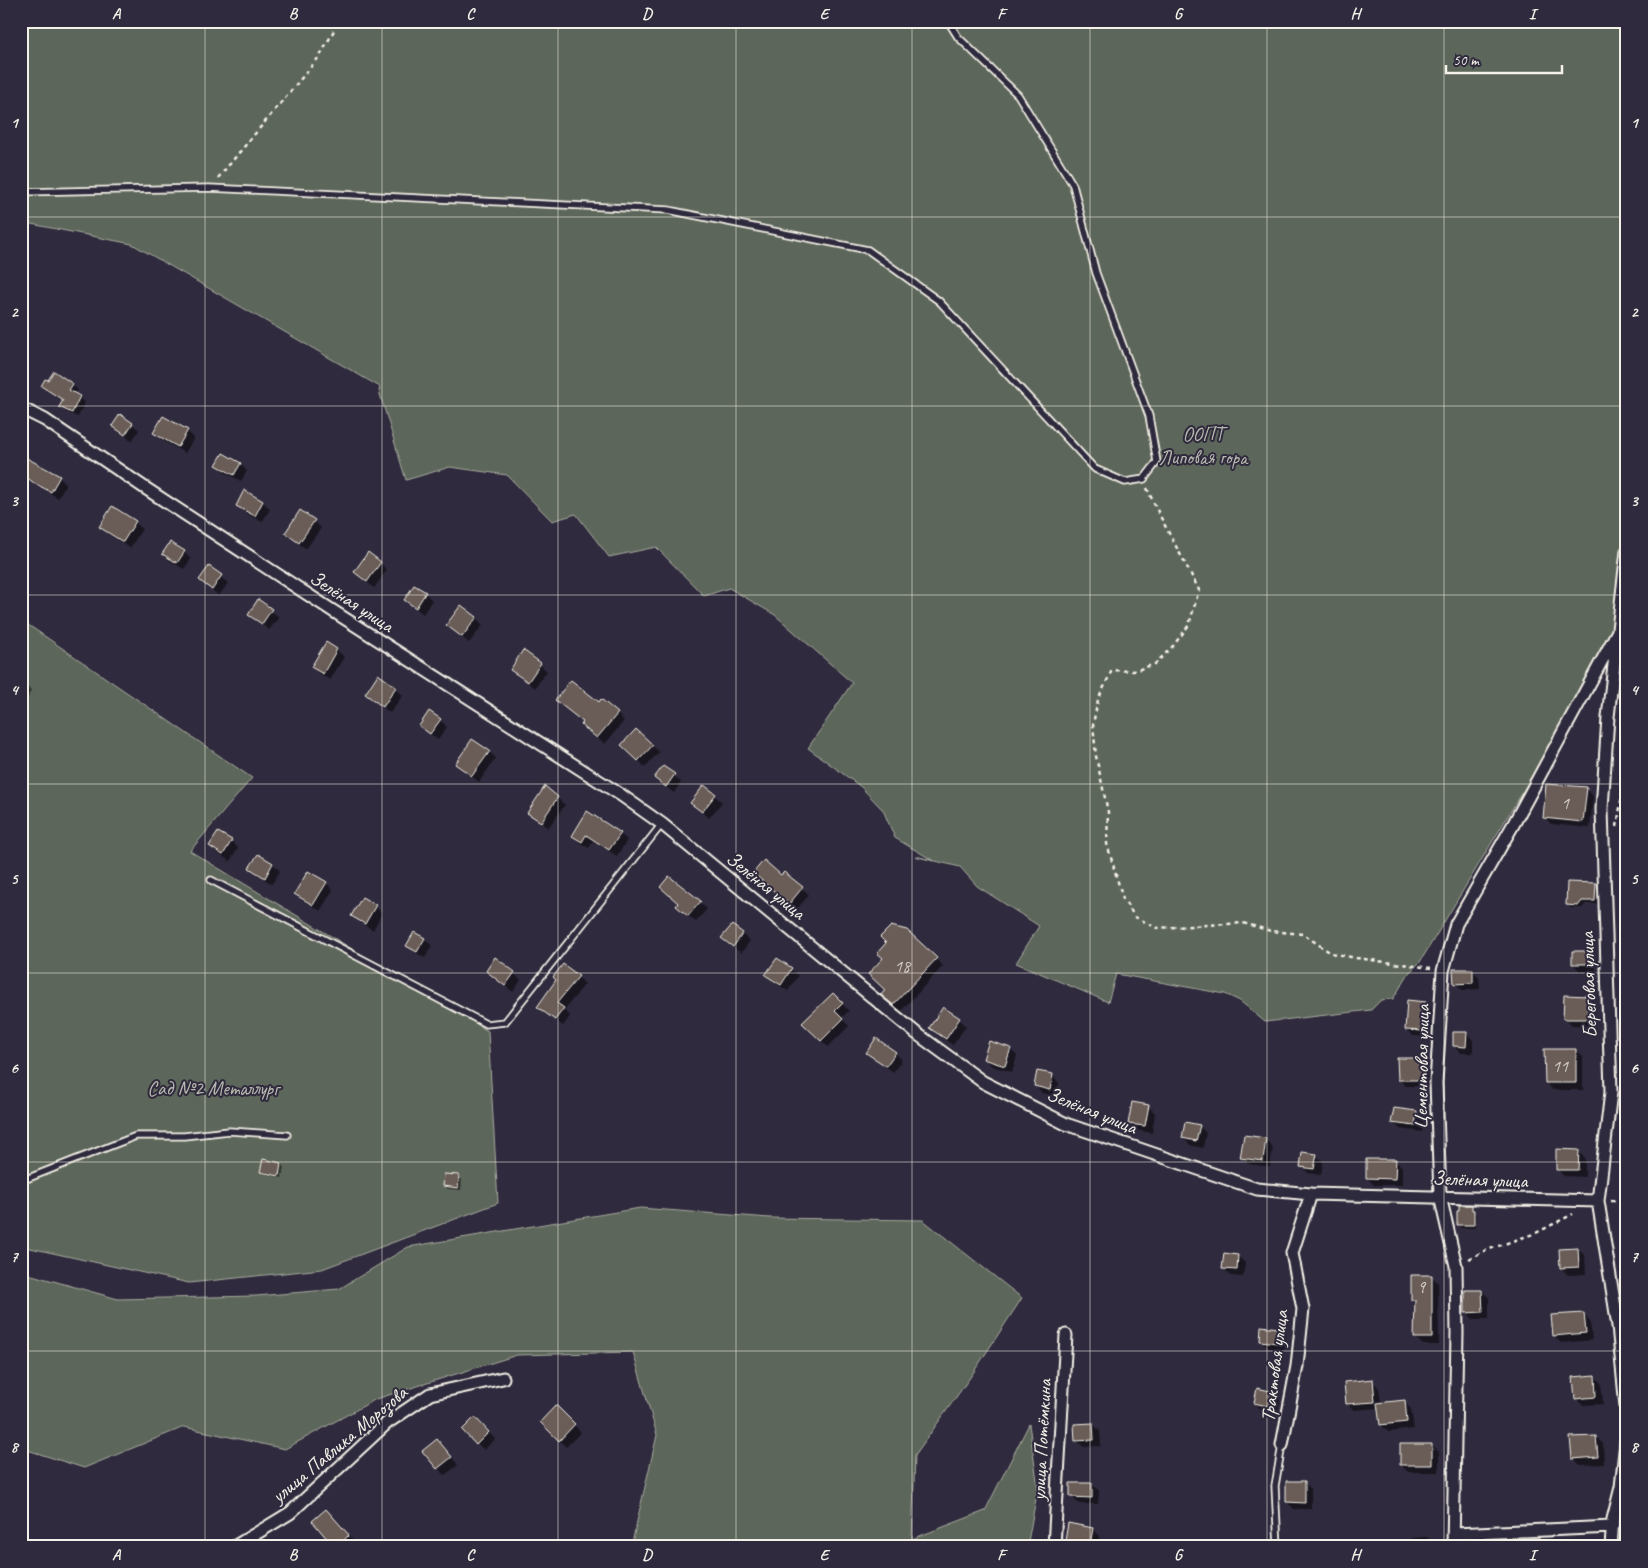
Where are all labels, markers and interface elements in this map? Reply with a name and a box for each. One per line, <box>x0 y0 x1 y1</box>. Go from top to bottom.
text: A <box>112 4 122 24</box>
text: B <box>289 4 299 24</box>
text: C <box>466 4 476 24</box>
text: D <box>642 4 653 24</box>
text: E <box>820 4 831 24</box>
text: F <box>997 4 1008 24</box>
text: G <box>1174 4 1184 24</box>
text: H <box>1350 4 1362 24</box>
text: I <box>1529 4 1539 24</box>
scale bar <box>1446 42 1562 74</box>
text: 50 m <box>1453 51 1480 70</box>
text: 1 <box>10 113 19 133</box>
text: 1 <box>1630 113 1639 133</box>
text: 2 <box>10 302 19 322</box>
text: 2 <box>1630 302 1639 322</box>
park label: ООПТ Липовая гора <box>1159 422 1249 470</box>
text: 3 <box>10 491 19 511</box>
text: 3 <box>1630 491 1639 511</box>
street label: Зелёная улица <box>305 565 400 639</box>
text: 4 <box>10 680 19 700</box>
text: 4 <box>1630 680 1639 700</box>
house number: 1 <box>1561 792 1570 814</box>
street label: Зелёная улица <box>721 846 812 926</box>
text: 5 <box>11 869 20 889</box>
text: 5 <box>1631 869 1640 889</box>
street label: Береговая улица <box>1574 929 1603 1039</box>
house number: 18 <box>894 955 912 977</box>
street label: Цементовая улица <box>1408 1002 1435 1130</box>
house number: 11 <box>1552 1055 1569 1077</box>
text: 6 <box>10 1058 19 1078</box>
text: 6 <box>1630 1058 1639 1078</box>
park label: Сад №2 Металлург <box>147 1076 282 1101</box>
street label: Зелёная улица <box>1043 1081 1142 1141</box>
street label: Зелёная улица <box>1432 1165 1530 1194</box>
text: 7 <box>10 1247 19 1267</box>
text: 7 <box>1630 1247 1639 1267</box>
house number: 9 <box>1417 1276 1427 1298</box>
street label: Трактовая улица <box>1255 1308 1294 1423</box>
street label: улица Потёмкина <box>1026 1377 1057 1502</box>
street label: улица Павлика Морозова <box>266 1380 414 1510</box>
text: 8 <box>10 1437 19 1457</box>
text: 8 <box>1630 1437 1639 1457</box>
text: A <box>112 1545 122 1565</box>
text: B <box>289 1545 299 1565</box>
text: C <box>466 1545 476 1565</box>
text: D <box>642 1545 653 1565</box>
text: E <box>820 1545 831 1565</box>
text: F <box>997 1545 1008 1565</box>
text: G <box>1174 1545 1184 1565</box>
text: H <box>1350 1545 1362 1565</box>
text: I <box>1529 1545 1539 1565</box>

